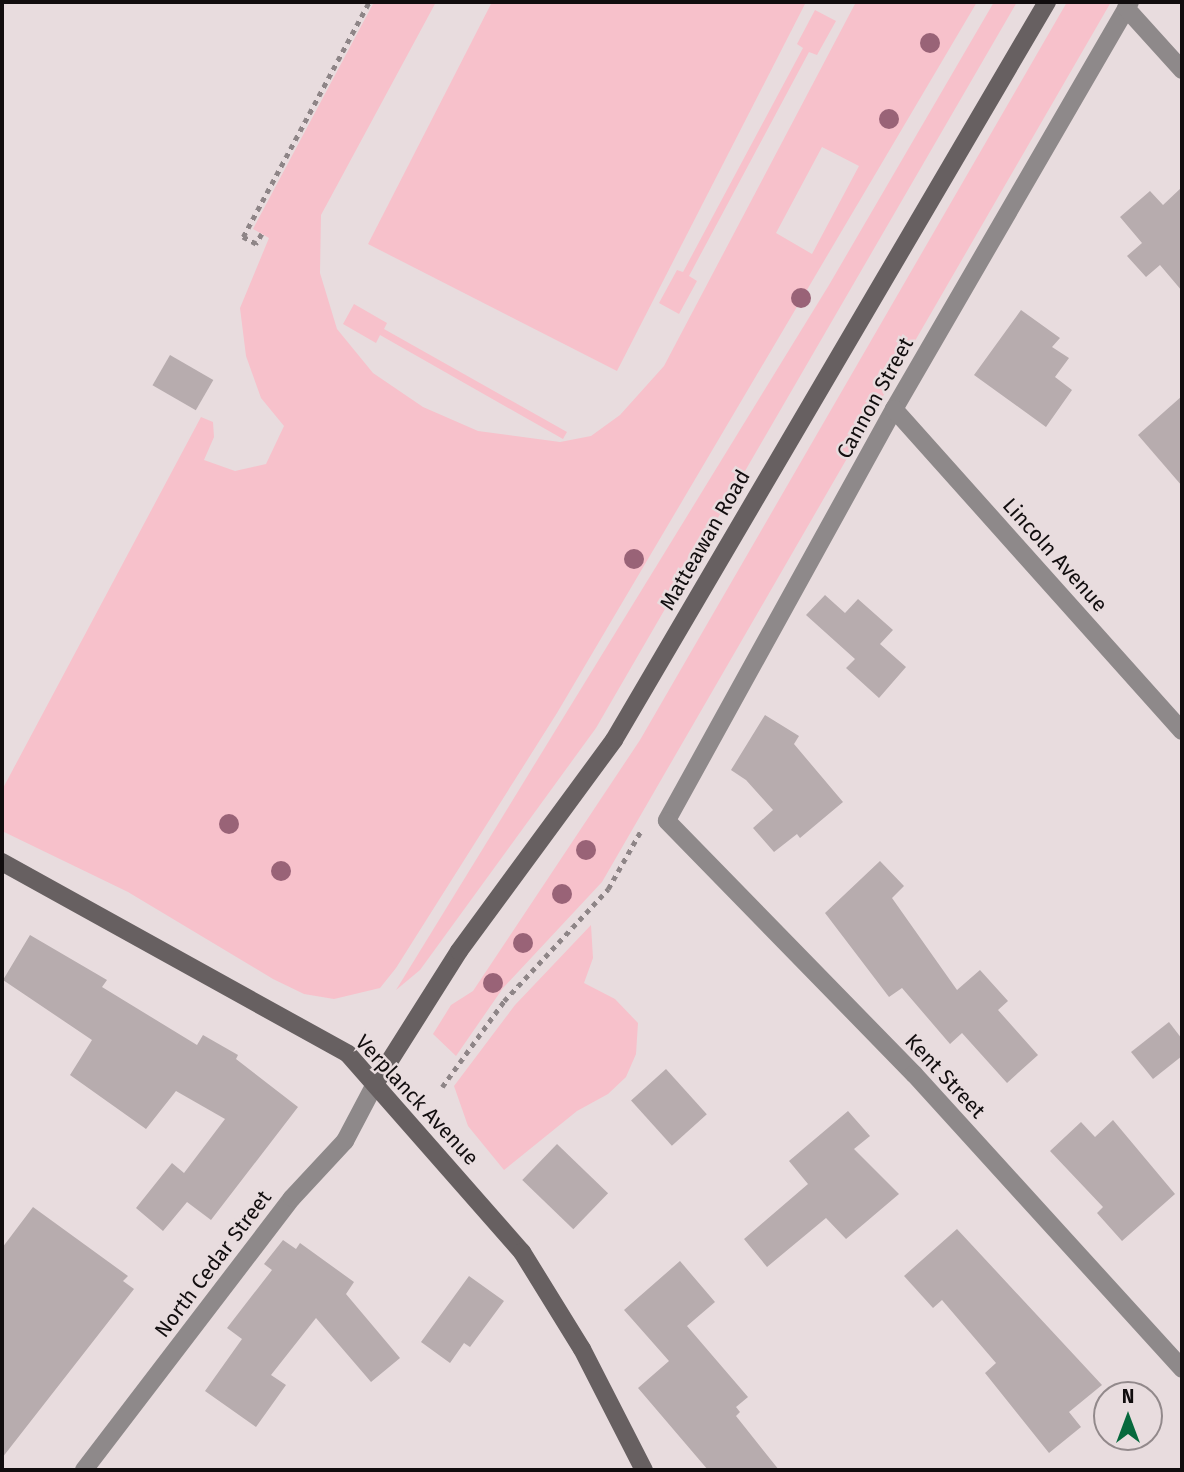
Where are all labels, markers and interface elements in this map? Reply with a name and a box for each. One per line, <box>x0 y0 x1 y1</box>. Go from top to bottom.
street label: Cannon Street <box>831 333 919 463</box>
street label: Matteawan Road <box>655 465 755 615</box>
street label: Lincoln Avenue <box>997 493 1113 617</box>
street label: Kent Street <box>900 1029 990 1123</box>
street label: Verplanck Avenue <box>350 1030 484 1170</box>
street label: North Cedar Street <box>150 1186 276 1342</box>
north arrow <box>1093 1381 1163 1451</box>
text: N <box>1122 1385 1134 1408</box>

